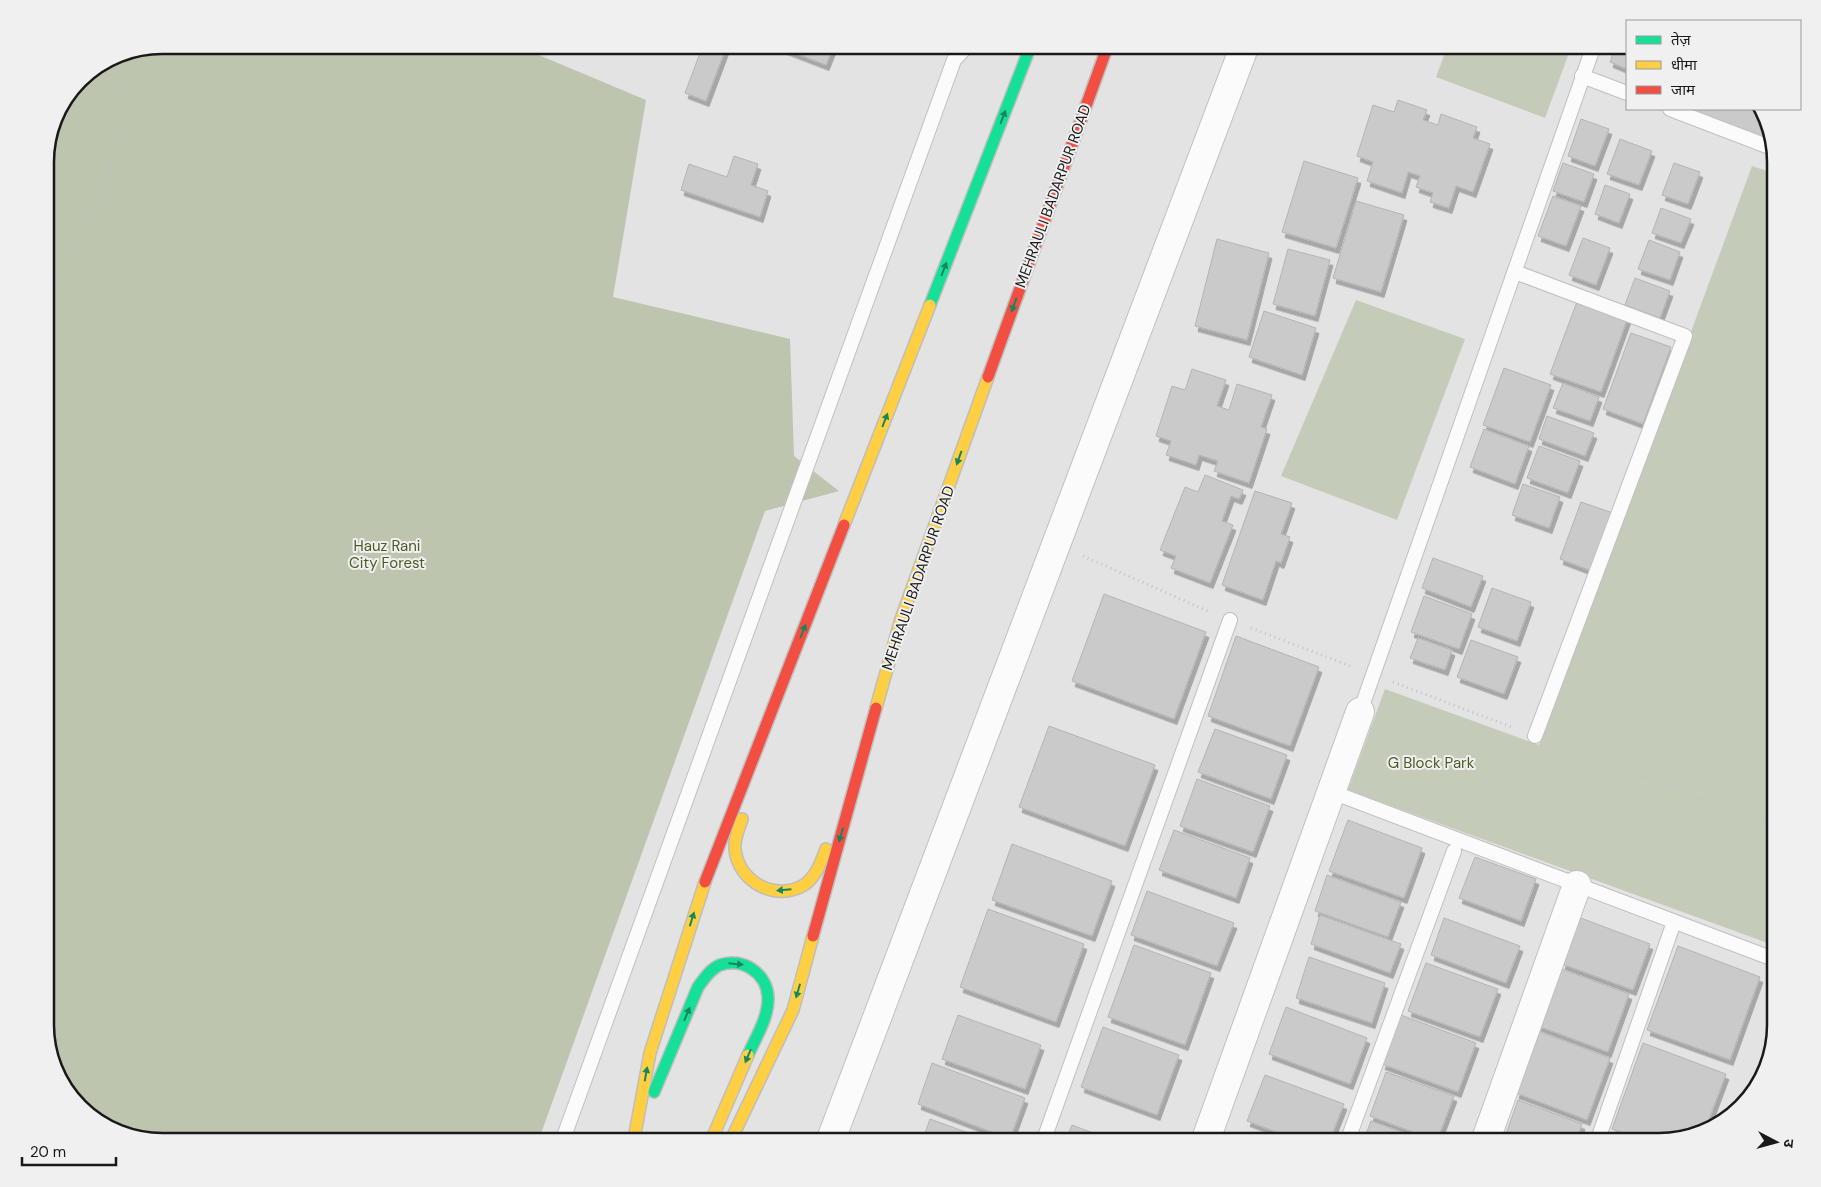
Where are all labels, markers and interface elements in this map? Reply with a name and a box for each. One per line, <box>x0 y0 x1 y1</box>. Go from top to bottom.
legend <box>1626 20 1801 110</box>
text: तेज़ <box>1671 30 1692 50</box>
text: धीमा <box>1671 55 1698 75</box>
text: जाम <box>1671 80 1696 100</box>
street label: MEHRAULI BADARPUR ROAD <box>1010 102 1096 290</box>
one-way arrow <box>1000 110 1007 125</box>
one-way arrow <box>940 261 948 276</box>
one-way arrow <box>1010 298 1018 313</box>
one-way arrow <box>882 413 890 427</box>
one-way arrow <box>955 451 963 466</box>
street label: MEHRAULI BADARPUR ROAD <box>877 483 959 673</box>
park label: Hauz Rani City Forest <box>349 536 425 573</box>
one-way arrow <box>800 624 808 638</box>
park label: G Block Park <box>1388 753 1475 773</box>
one-way arrow <box>837 827 845 842</box>
one-way arrow <box>775 887 791 895</box>
one-way arrow <box>689 911 696 926</box>
one-way arrow <box>728 960 744 968</box>
one-way arrow <box>793 984 801 999</box>
one-way arrow <box>683 1007 691 1021</box>
one-way arrow <box>743 1049 751 1063</box>
one-way arrow <box>642 1066 650 1082</box>
north arrow <box>1751 1117 1801 1167</box>
scale bar <box>22 1134 116 1166</box>
text: उ <box>1779 1138 1798 1149</box>
text: 20 m <box>30 1142 66 1162</box>

